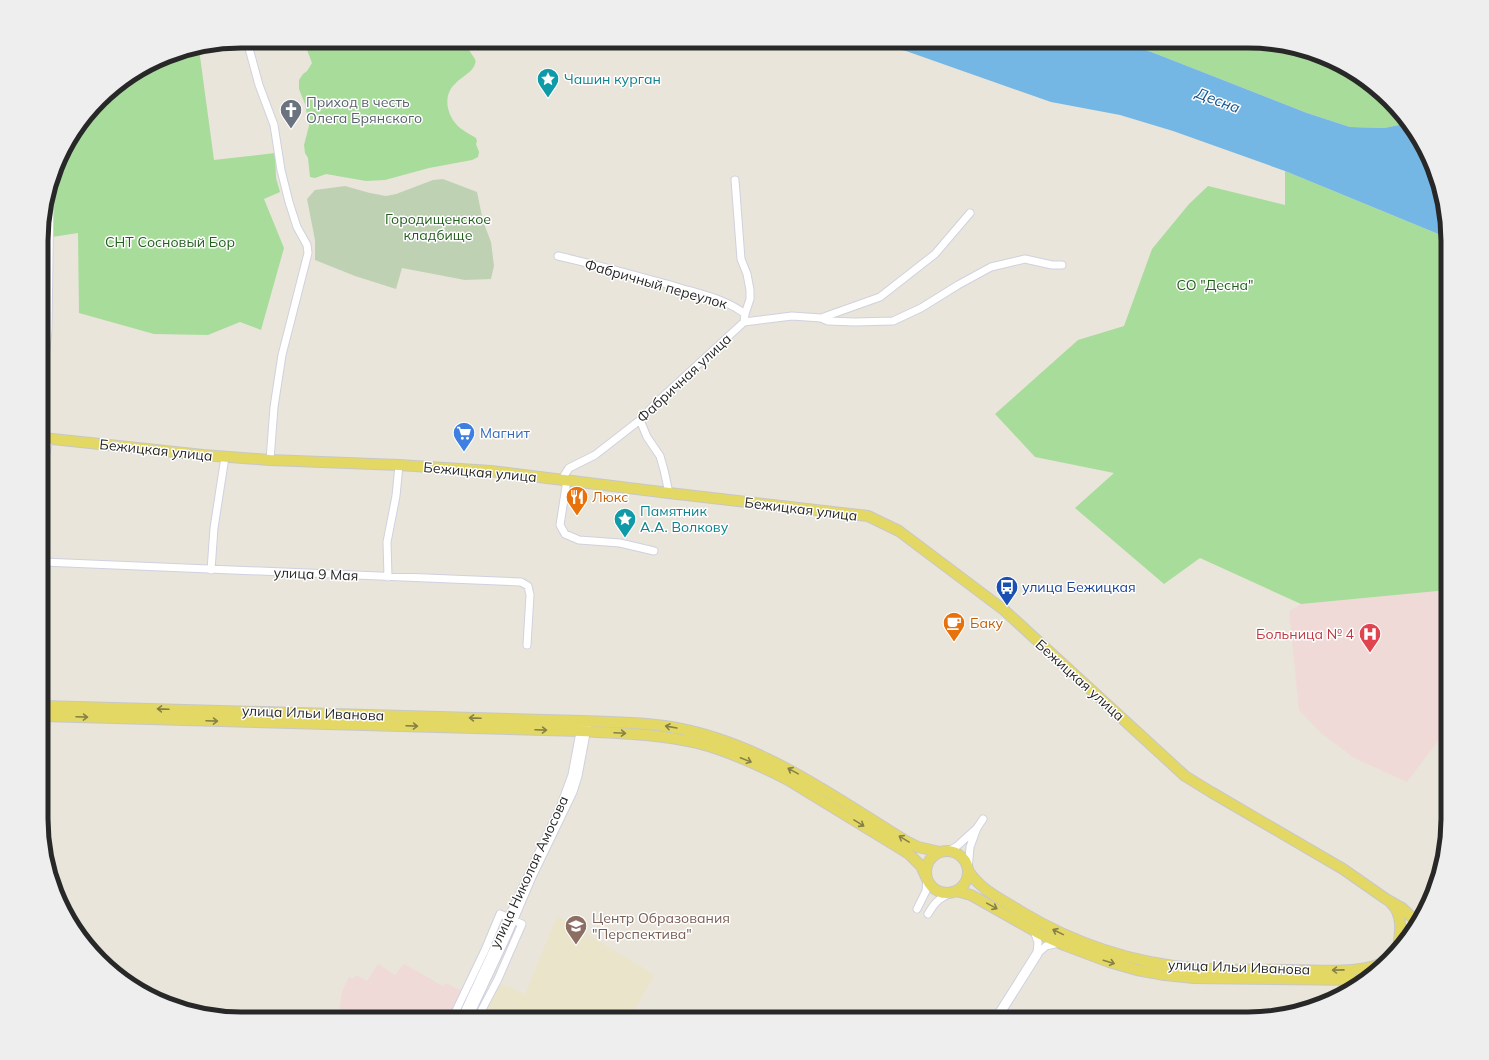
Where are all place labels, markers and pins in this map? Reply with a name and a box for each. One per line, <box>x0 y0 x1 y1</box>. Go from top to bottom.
place icon: Чашин курган <box>535 66 561 99</box>
place label: Чашин курган <box>564 70 661 88</box>
place label: Приход в честь Олега Брянского <box>306 93 422 127</box>
church icon: Приход в честь Олега Брянского <box>278 97 304 130</box>
supermarket icon: Магнит <box>451 420 477 453</box>
place label: Магнит <box>480 424 530 442</box>
restaurant icon: Люкс <box>564 484 590 517</box>
place label: Люкс <box>592 488 628 506</box>
place label: Памятник А.А. Волкову <box>640 502 729 536</box>
place icon: Памятник А.А. Волкову <box>612 506 638 539</box>
bus stop icon: улица Бежицкая <box>994 574 1020 607</box>
place label: улица Бежицкая <box>1022 578 1136 596</box>
cafe icon: Баку <box>941 610 967 643</box>
place label: Баку <box>970 614 1004 632</box>
hospital icon: Больница № 4 <box>1357 621 1383 654</box>
place label: Больница № 4 <box>1256 625 1355 643</box>
place label: Центр Образования "Перспектива" <box>592 909 730 943</box>
school or university icon: Центр Образования "Перспектива" <box>563 913 589 946</box>

